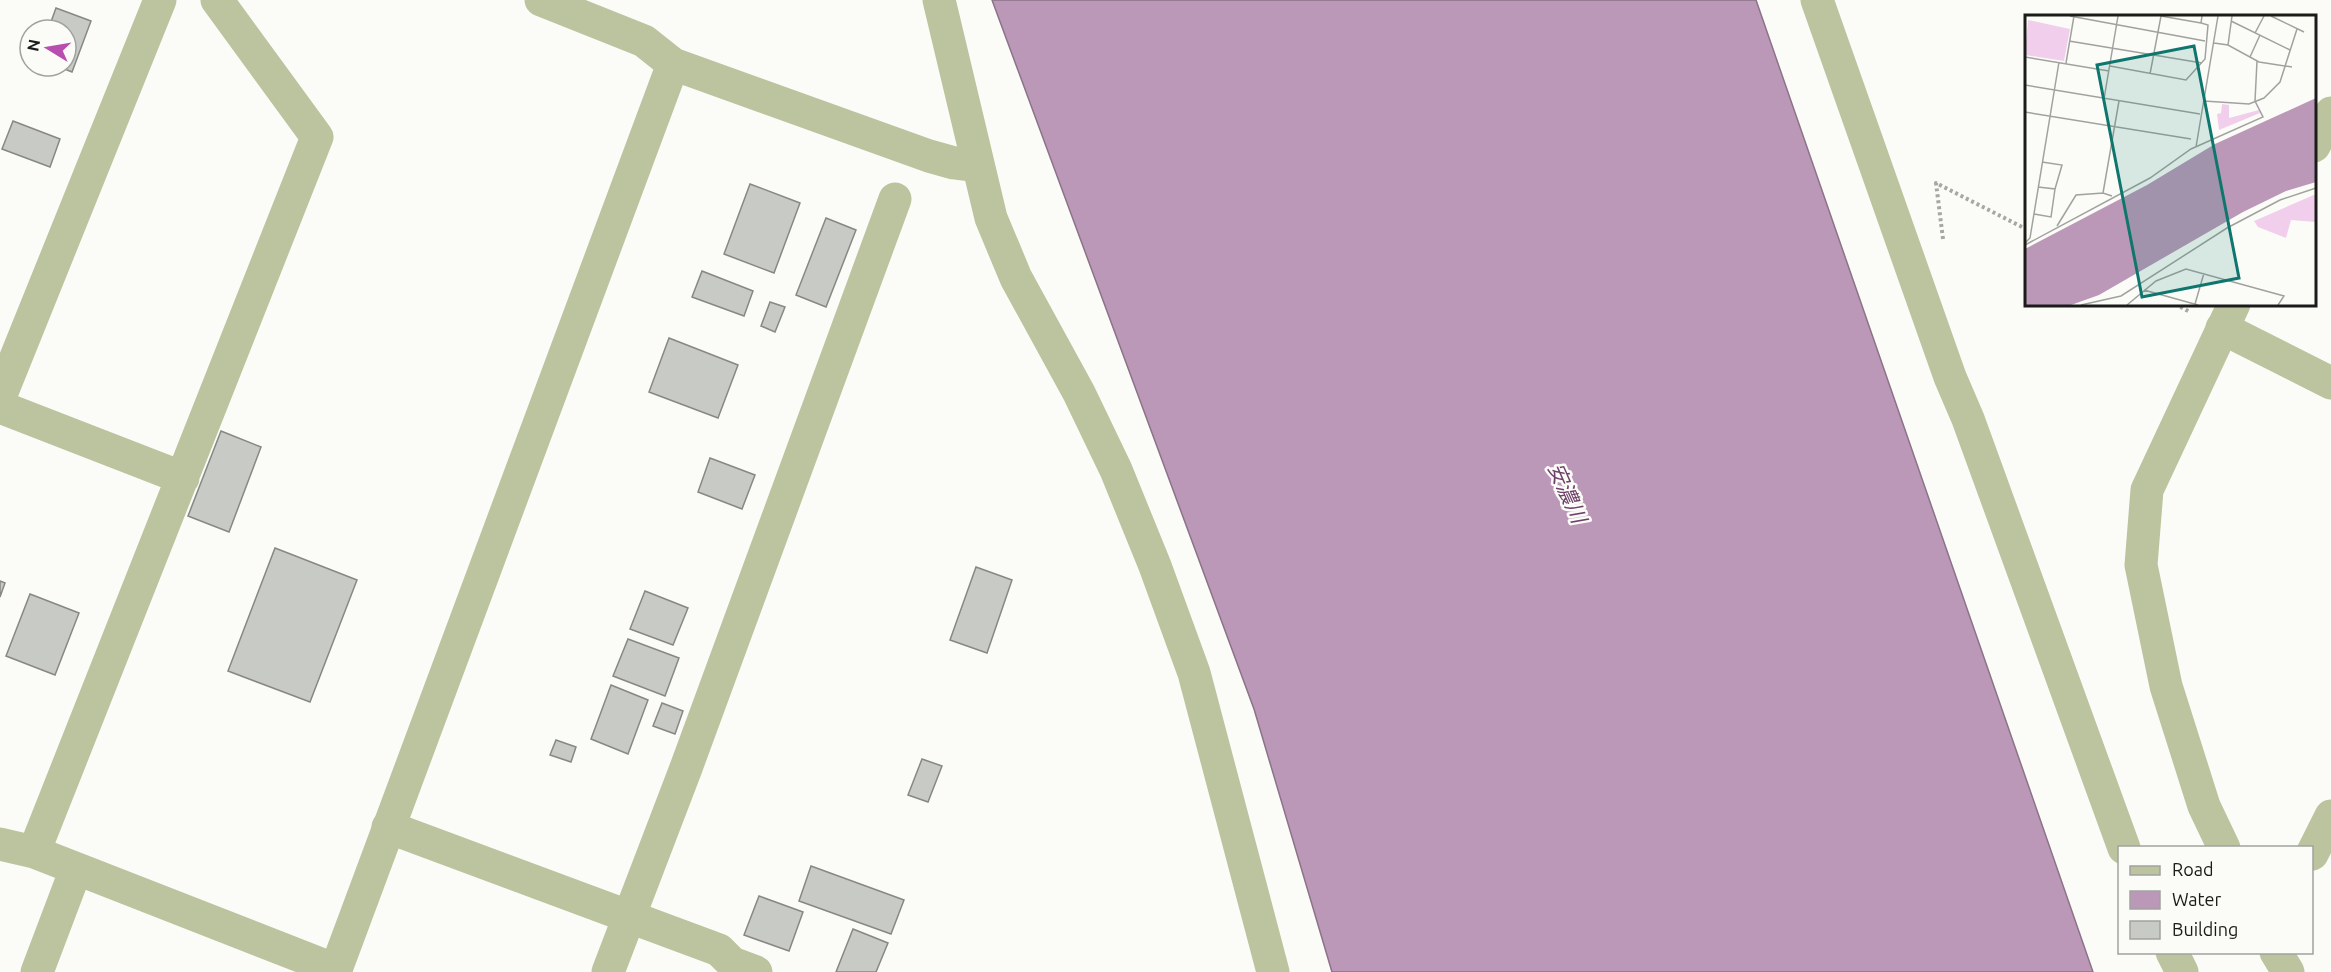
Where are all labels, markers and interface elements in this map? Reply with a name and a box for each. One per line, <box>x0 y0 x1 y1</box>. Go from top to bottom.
inset map <box>2025 15 2316 306</box>
north arrow <box>18 18 78 78</box>
text: N <box>23 38 43 53</box>
water label: 安濃川 <box>1544 459 1593 528</box>
legend <box>2118 846 2313 954</box>
text: Road <box>2172 859 2214 879</box>
text: Water <box>2172 889 2222 909</box>
text: Building <box>2172 919 2238 939</box>

